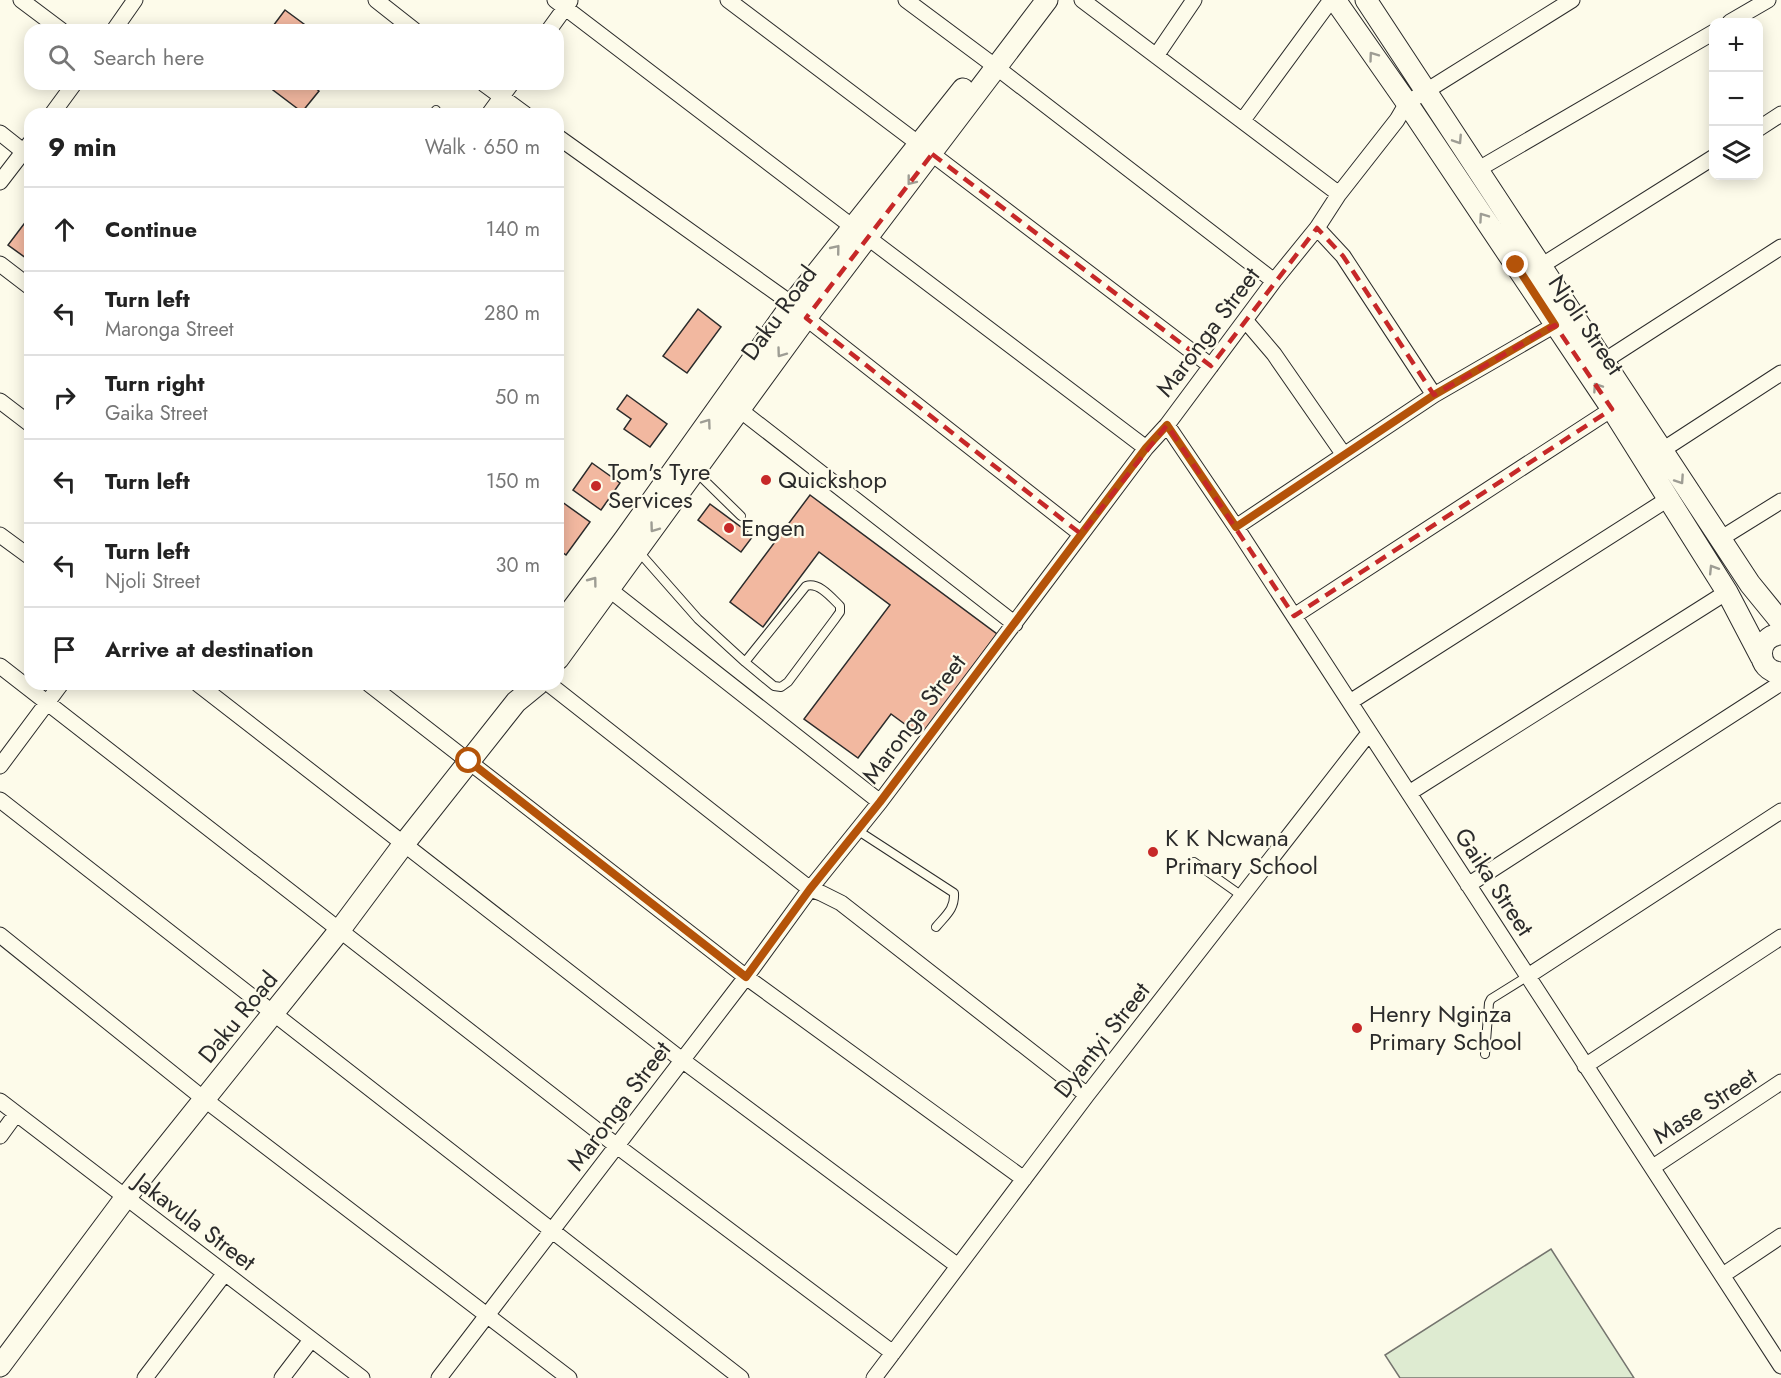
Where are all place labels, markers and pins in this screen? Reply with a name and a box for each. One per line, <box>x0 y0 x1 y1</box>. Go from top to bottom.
place label: Tom's Tyre Services <box>608 454 710 517</box>
place label: Quickshop <box>778 462 887 497</box>
marker: Quickshop <box>759 473 773 487</box>
marker: Tom's Tyre Services <box>589 479 603 493</box>
place label: Engen <box>741 510 805 545</box>
marker: Engen <box>722 521 736 535</box>
place label: K K Ncwana Primary School <box>1165 820 1318 883</box>
marker: K K Ncwana Primary School <box>1146 845 1160 859</box>
place label: Henry Nginza Primary School <box>1369 996 1522 1059</box>
marker: Henry Nginza Primary School <box>1350 1021 1364 1035</box>

